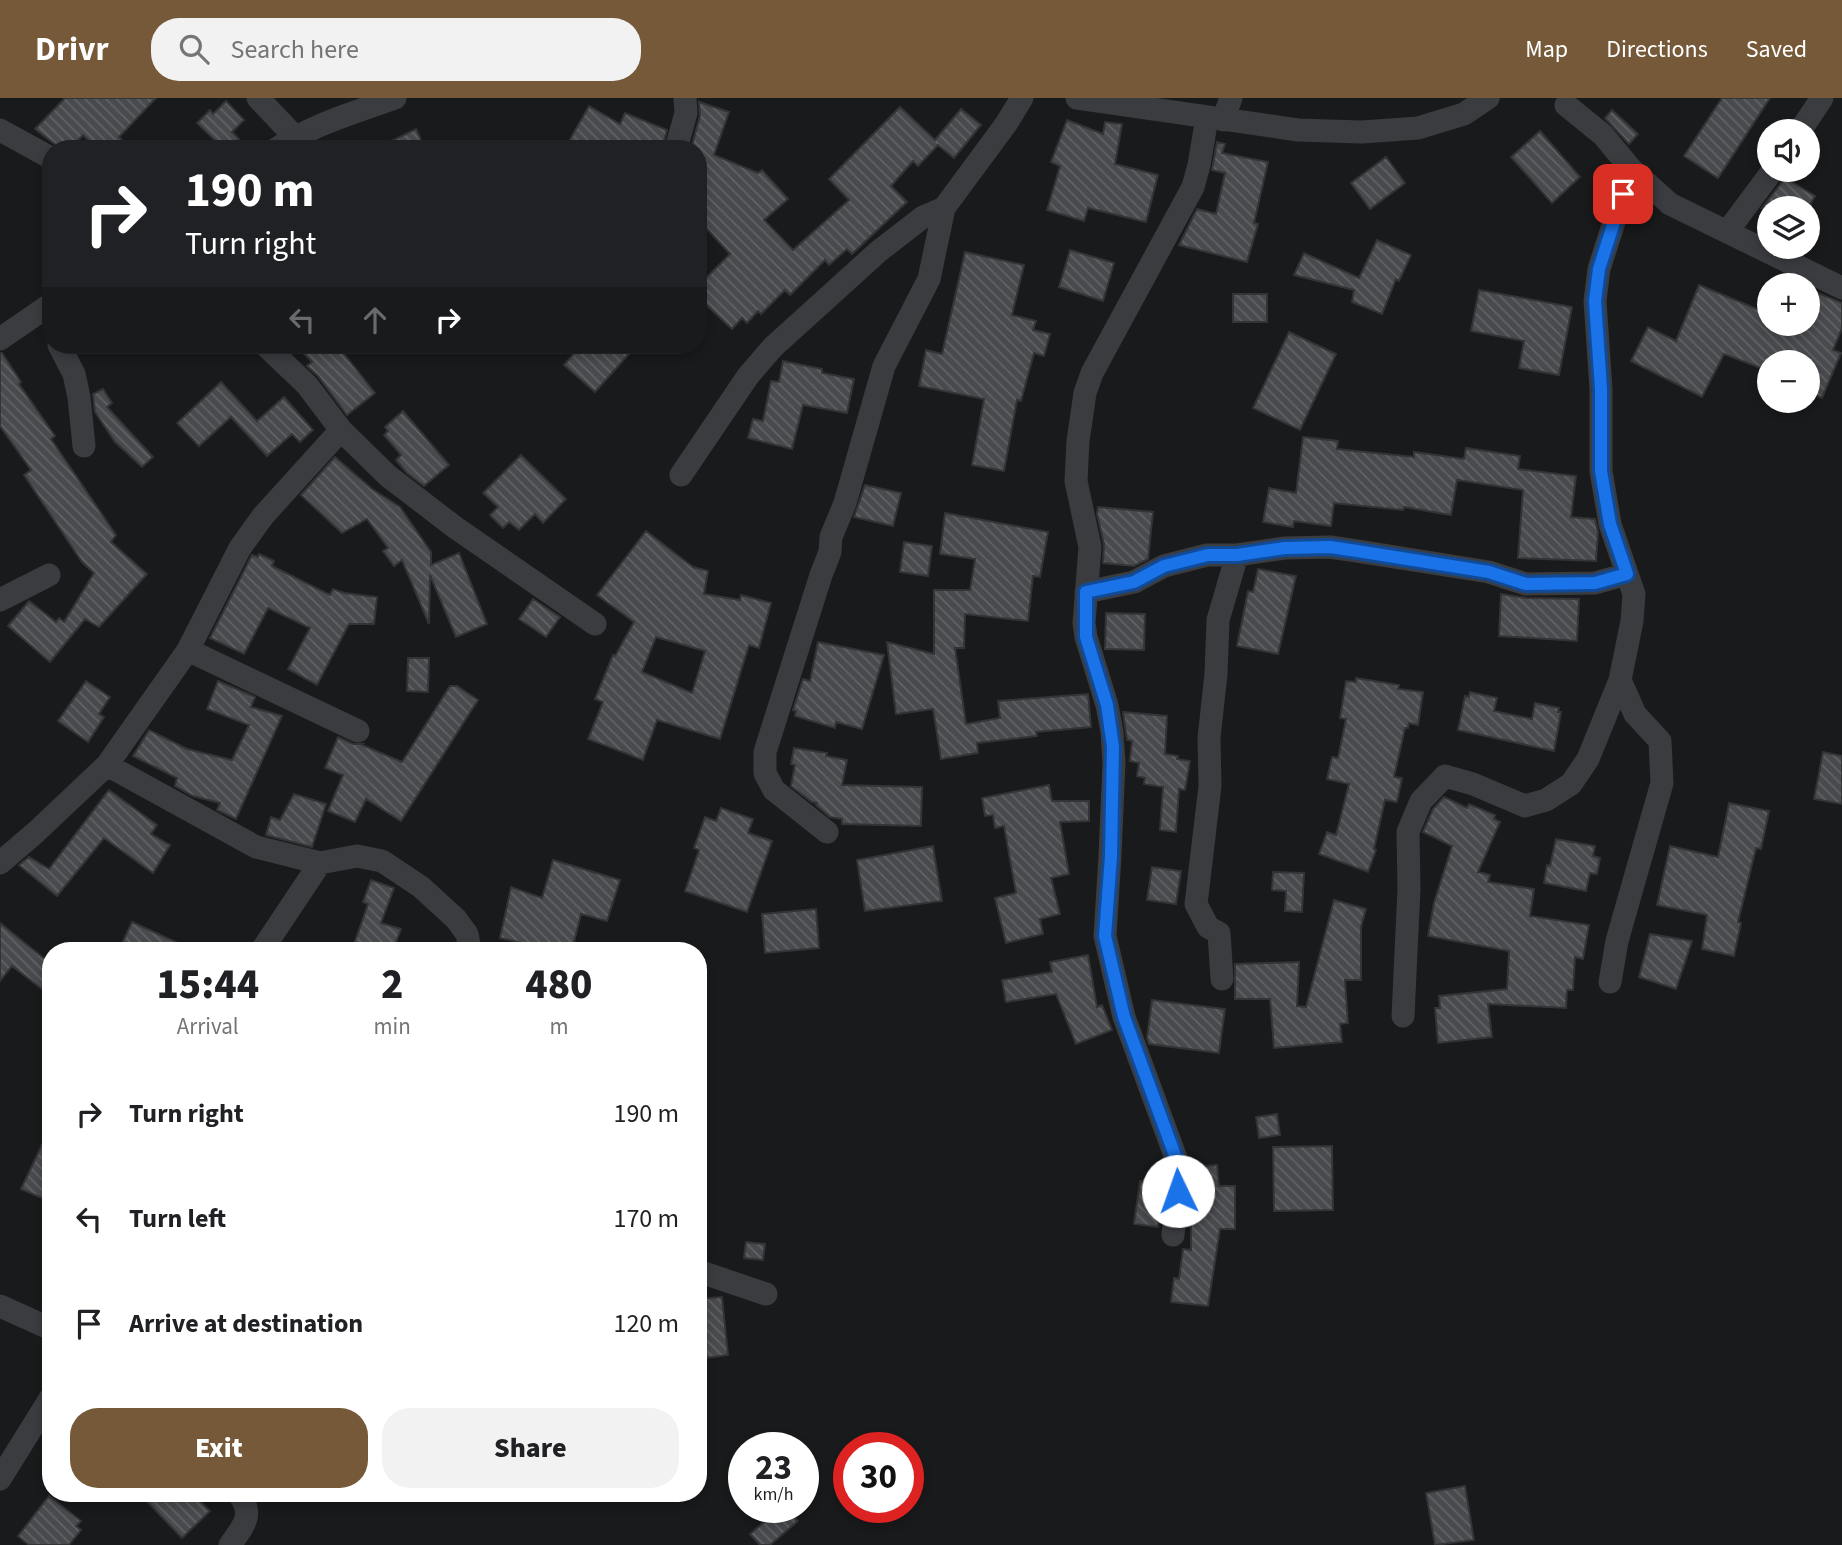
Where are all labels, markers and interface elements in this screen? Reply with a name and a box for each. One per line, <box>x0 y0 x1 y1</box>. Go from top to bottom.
search box <box>151 18 641 81</box>
text: Drivr <box>35 26 109 73</box>
icon: search <box>175 30 213 68</box>
text: Search here <box>231 31 359 68</box>
text: Map <box>1525 32 1568 67</box>
text: Directions <box>1606 32 1708 67</box>
text: Saved <box>1746 32 1807 67</box>
map controls <box>1757 119 1820 413</box>
button: sound <box>1757 119 1820 182</box>
text: 190 m <box>185 156 314 226</box>
pin <box>1593 164 1653 224</box>
icon: right <box>70 168 161 259</box>
icon: arrive <box>1604 175 1642 213</box>
button: layers <box>1757 196 1820 259</box>
text: Turn right <box>185 221 316 267</box>
button: + <box>1757 273 1820 336</box>
icon: left <box>283 301 321 339</box>
icon: ahead <box>356 301 394 339</box>
icon: right <box>429 301 467 339</box>
button: − <box>1757 350 1820 413</box>
text: 15:44 <box>156 955 259 1015</box>
text: 2 <box>381 955 403 1015</box>
text: 480 <box>525 955 593 1015</box>
text: Arrival <box>177 1010 239 1043</box>
text: min <box>374 1010 411 1043</box>
text: m <box>549 1010 568 1043</box>
icon: right <box>70 1095 108 1133</box>
text: Turn right <box>129 1095 244 1132</box>
text: 190 m <box>613 1095 679 1132</box>
position arrow <box>1141 1154 1215 1228</box>
icon: left <box>70 1200 108 1238</box>
text: Turn left <box>129 1200 226 1237</box>
text: 170 m <box>613 1200 679 1237</box>
icon: arrive <box>70 1305 108 1343</box>
text: Arrive at destination <box>129 1305 363 1342</box>
text: 120 m <box>613 1305 679 1342</box>
button: Exit <box>70 1408 368 1488</box>
button: Share <box>382 1408 679 1488</box>
speed limit sign: 30 <box>833 1432 924 1523</box>
text: 23 <box>755 1443 792 1493</box>
text: km/h <box>754 1482 793 1507</box>

